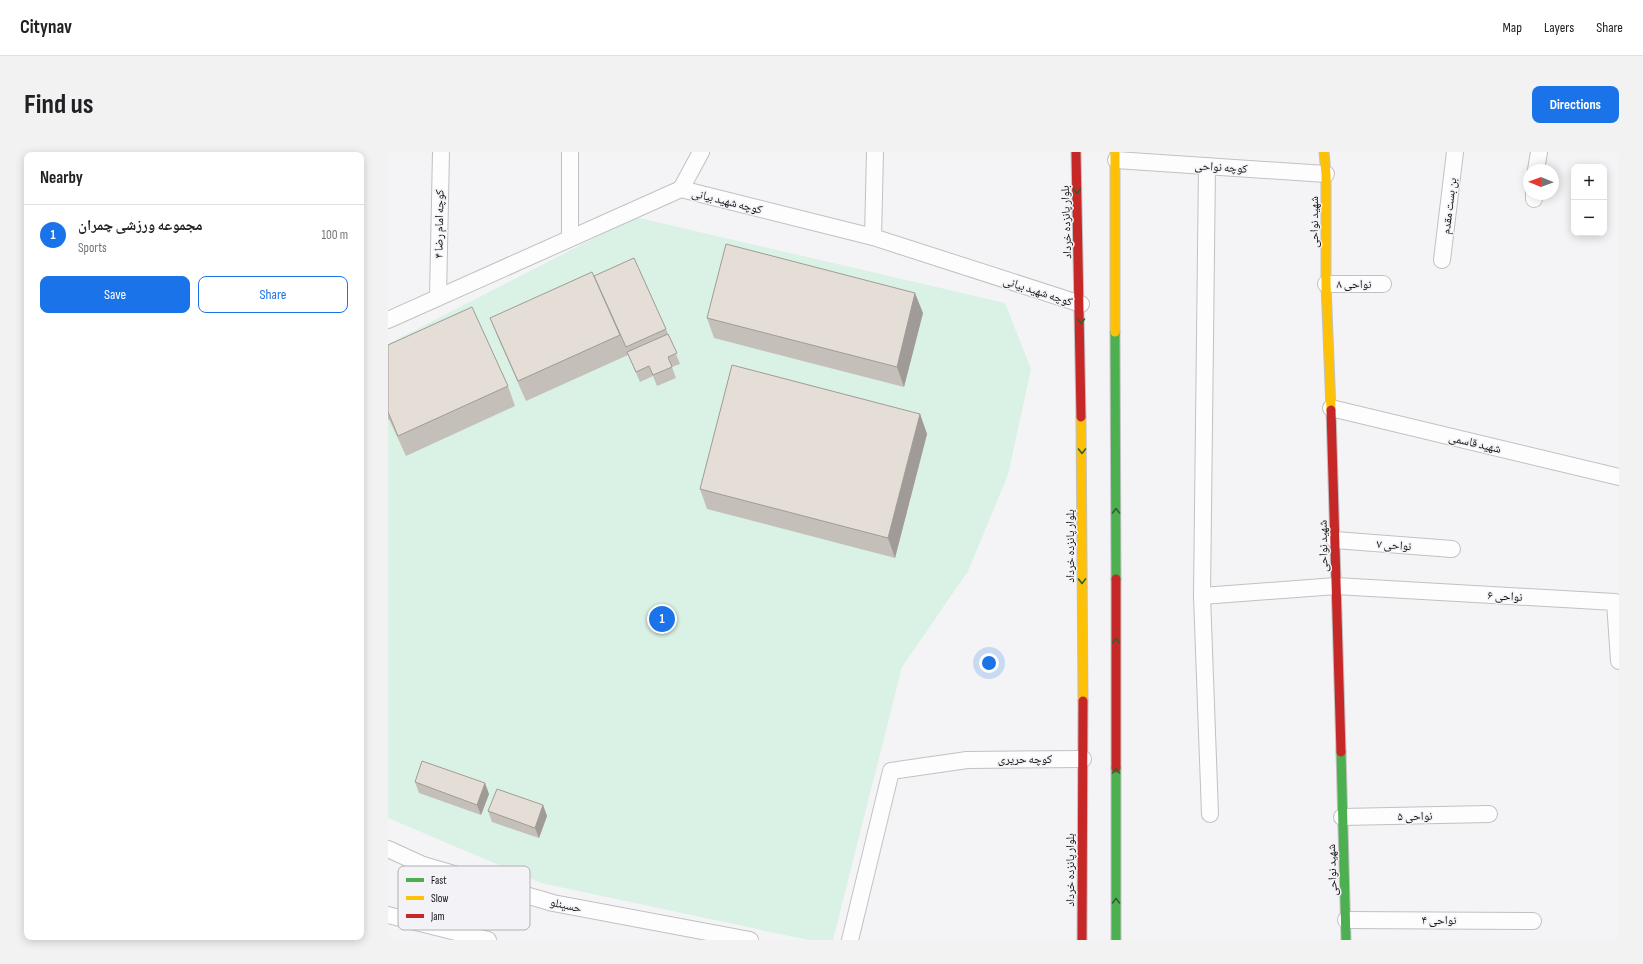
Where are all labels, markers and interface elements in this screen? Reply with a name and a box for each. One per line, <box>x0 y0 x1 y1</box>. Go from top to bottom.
text: Citynav <box>20 16 72 39</box>
text: Map <box>1502 19 1522 36</box>
text: Layers <box>1544 19 1574 36</box>
text: Share <box>1596 19 1623 36</box>
button: Directions <box>1532 86 1619 123</box>
text: Find us <box>24 88 93 121</box>
street label: کوچه نواحی <box>1194 158 1248 177</box>
north arrow <box>1523 164 1559 200</box>
map controls <box>1571 164 1607 236</box>
button: + <box>1571 164 1607 200</box>
text: Nearby <box>40 168 83 188</box>
street label: بن بست مقدم <box>1439 177 1460 235</box>
street label: کوچه شهید بیانی <box>690 185 764 217</box>
street label: بلوار پانزده خرداد <box>1058 185 1075 259</box>
one-way arrow <box>1073 188 1081 194</box>
street label: کوچه امام رضا ۴ <box>431 189 448 259</box>
street label: شهید نواحی <box>1307 196 1322 248</box>
button: − <box>1571 200 1607 236</box>
text: مجموعه ورزشی چمران <box>78 216 203 235</box>
text: 1 <box>50 227 56 243</box>
text: 100 m <box>321 227 348 243</box>
text: Sports <box>78 240 107 256</box>
street label: کوچه شهید بیانی <box>1001 273 1074 310</box>
button: Save <box>40 276 190 313</box>
button: Share <box>198 276 348 313</box>
street label: نواحی ۸ <box>1337 277 1371 292</box>
one-way arrow <box>1077 318 1085 324</box>
street label: شهید قاسمی <box>1447 430 1503 457</box>
one-way arrow <box>1077 448 1086 454</box>
one-way arrow <box>1112 508 1120 514</box>
street label: بلوار پانزده خرداد <box>1063 509 1078 583</box>
street label: شهید نواحی <box>1316 520 1331 572</box>
street label: نواحی ۷ <box>1376 537 1412 554</box>
one-way arrow <box>1078 578 1086 584</box>
street label: نواحی ۶ <box>1487 588 1523 605</box>
pin: 1 <box>649 604 675 634</box>
one-way arrow <box>1112 638 1120 644</box>
your location <box>979 653 999 673</box>
street label: کوچه حریری <box>998 752 1052 767</box>
one-way arrow <box>1112 768 1120 774</box>
street label: نواحی ۵ <box>1397 809 1433 824</box>
street label: بلوار پانزده خرداد <box>1063 833 1078 907</box>
street label: شهید نواحی <box>1324 844 1341 896</box>
legend <box>398 866 530 930</box>
text: Fast <box>431 874 447 887</box>
text: Slow <box>431 892 448 905</box>
street label: حسینلو <box>549 895 583 916</box>
one-way arrow <box>1112 898 1120 904</box>
text: Jam <box>430 910 445 923</box>
street label: نواحی ۴ <box>1422 913 1456 928</box>

